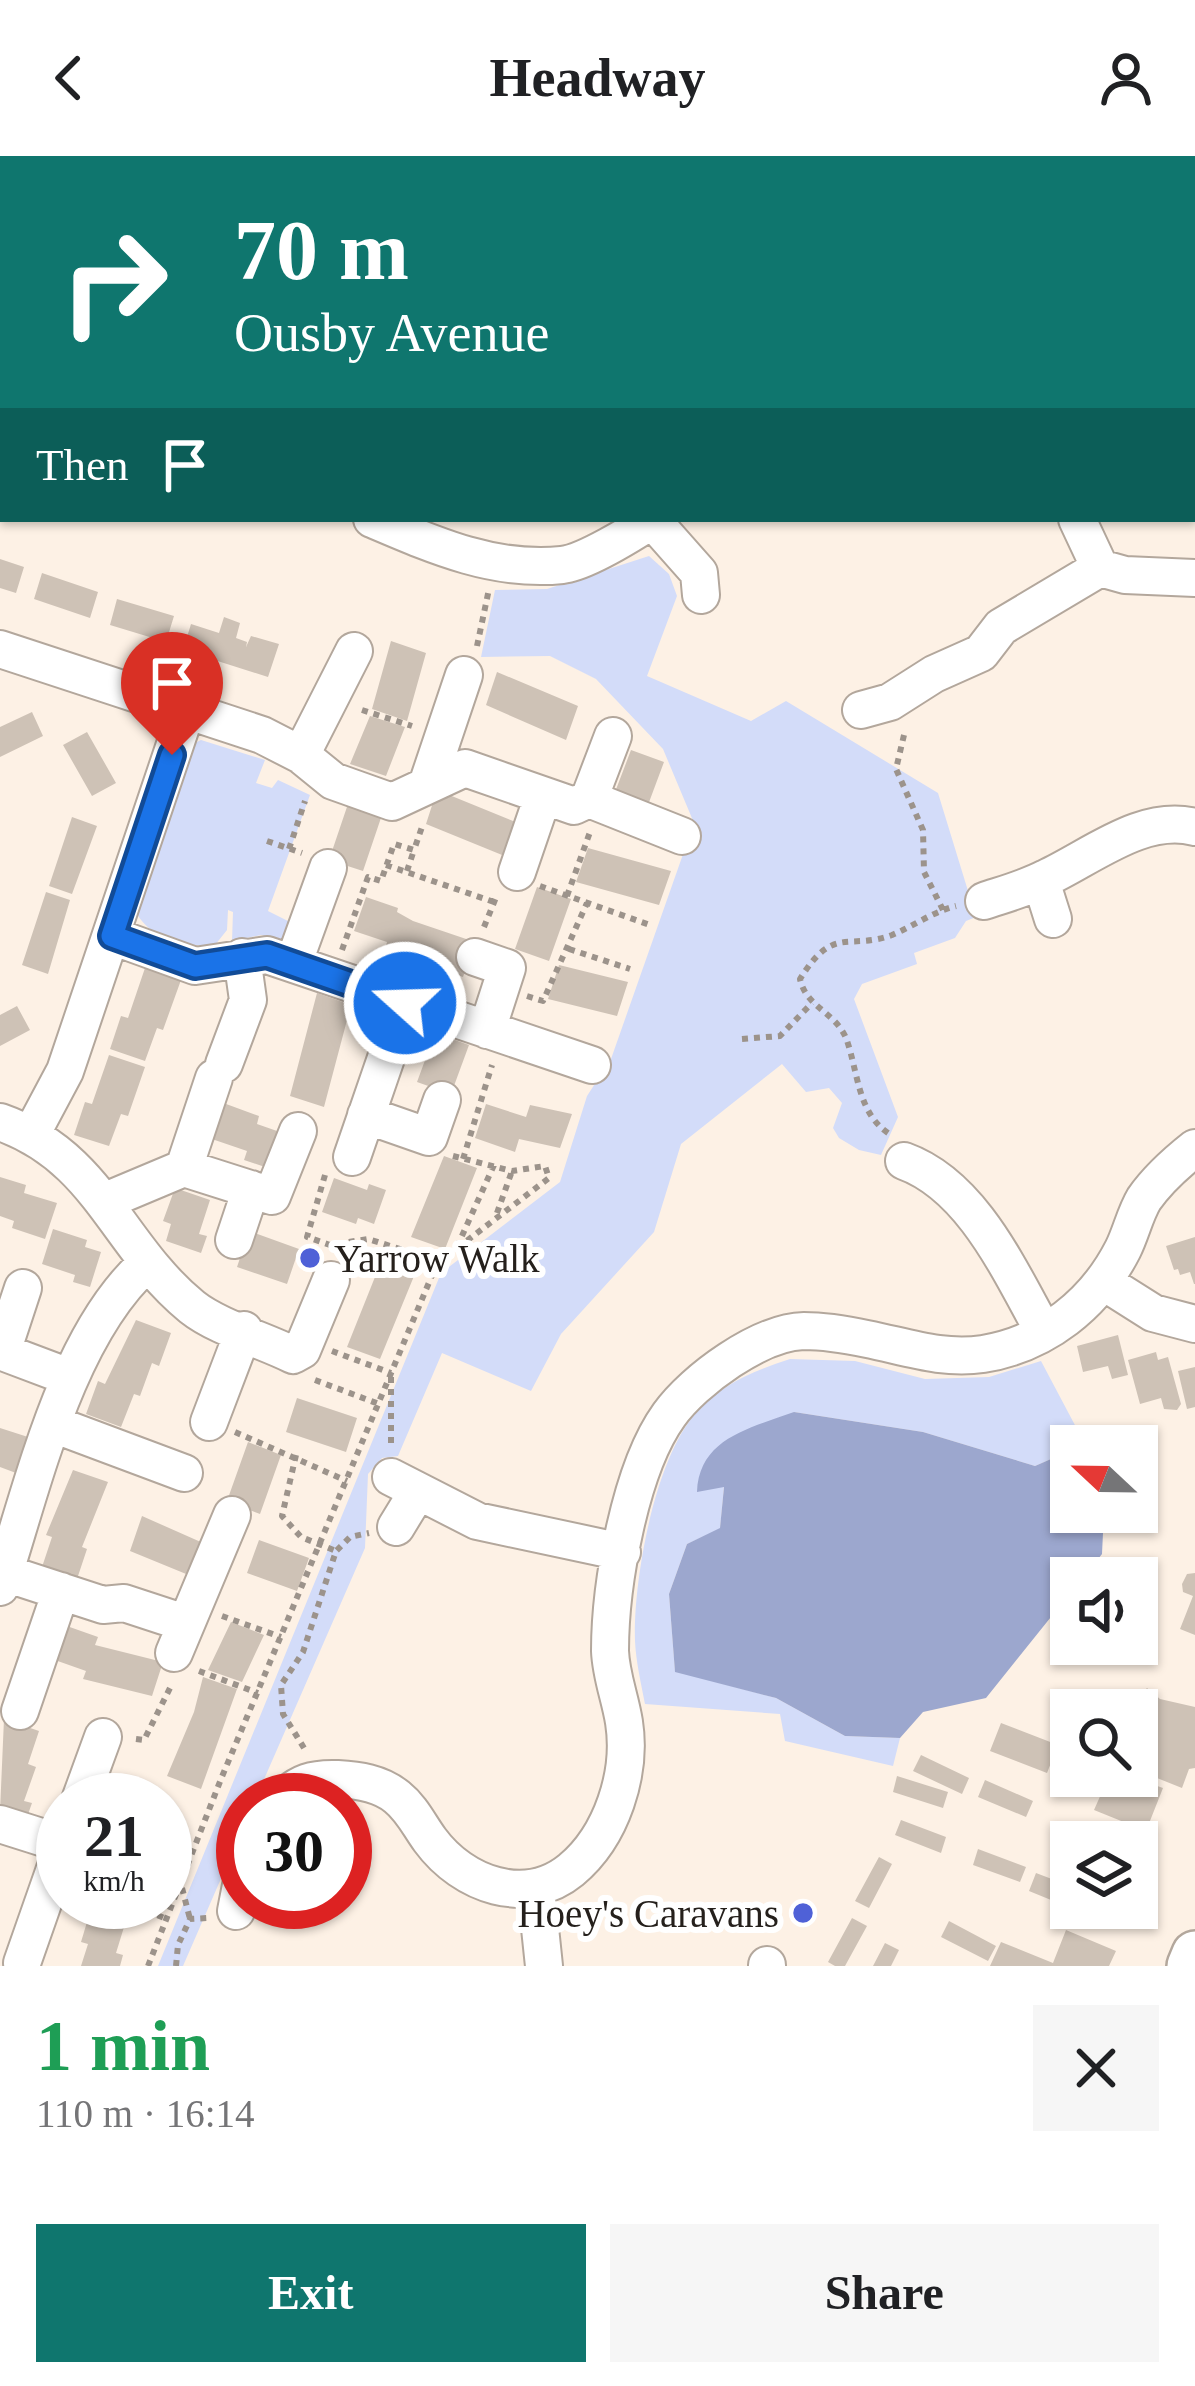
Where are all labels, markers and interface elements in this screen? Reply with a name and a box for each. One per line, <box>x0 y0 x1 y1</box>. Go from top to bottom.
icon: back <box>36 45 102 111</box>
icon: person <box>1093 45 1159 111</box>
text: Headway <box>490 48 706 108</box>
icon: right <box>36 204 192 360</box>
text: 70 m <box>234 204 409 297</box>
text: Ousby Avenue <box>234 303 549 363</box>
icon: arrive <box>152 432 218 498</box>
text: Then <box>36 440 128 490</box>
pin <box>121 632 223 755</box>
icon: arrive <box>139 650 205 716</box>
position arrow <box>342 940 468 1066</box>
place label: Yarrow Walk <box>334 1237 540 1280</box>
marker: Yarrow Walk <box>297 1245 323 1271</box>
north arrow <box>1050 1425 1158 1533</box>
map controls <box>1050 1425 1158 1929</box>
button: sound <box>1050 1557 1158 1665</box>
button: search <box>1050 1689 1158 1797</box>
speed limit sign: 30 <box>216 1773 372 1929</box>
text: 21 <box>84 1803 144 1869</box>
button: layers <box>1050 1821 1158 1929</box>
text: km/h <box>83 1864 145 1897</box>
place label: Hoey's Caravans <box>517 1892 779 1936</box>
marker: Hoey's Caravans <box>790 1900 816 1926</box>
button: close <box>1033 2005 1159 2131</box>
text: 1 min <box>36 2006 210 2086</box>
text: 110 m · 16:14 <box>36 2092 254 2135</box>
button: Exit <box>36 2224 586 2362</box>
button: Share <box>610 2224 1159 2362</box>

